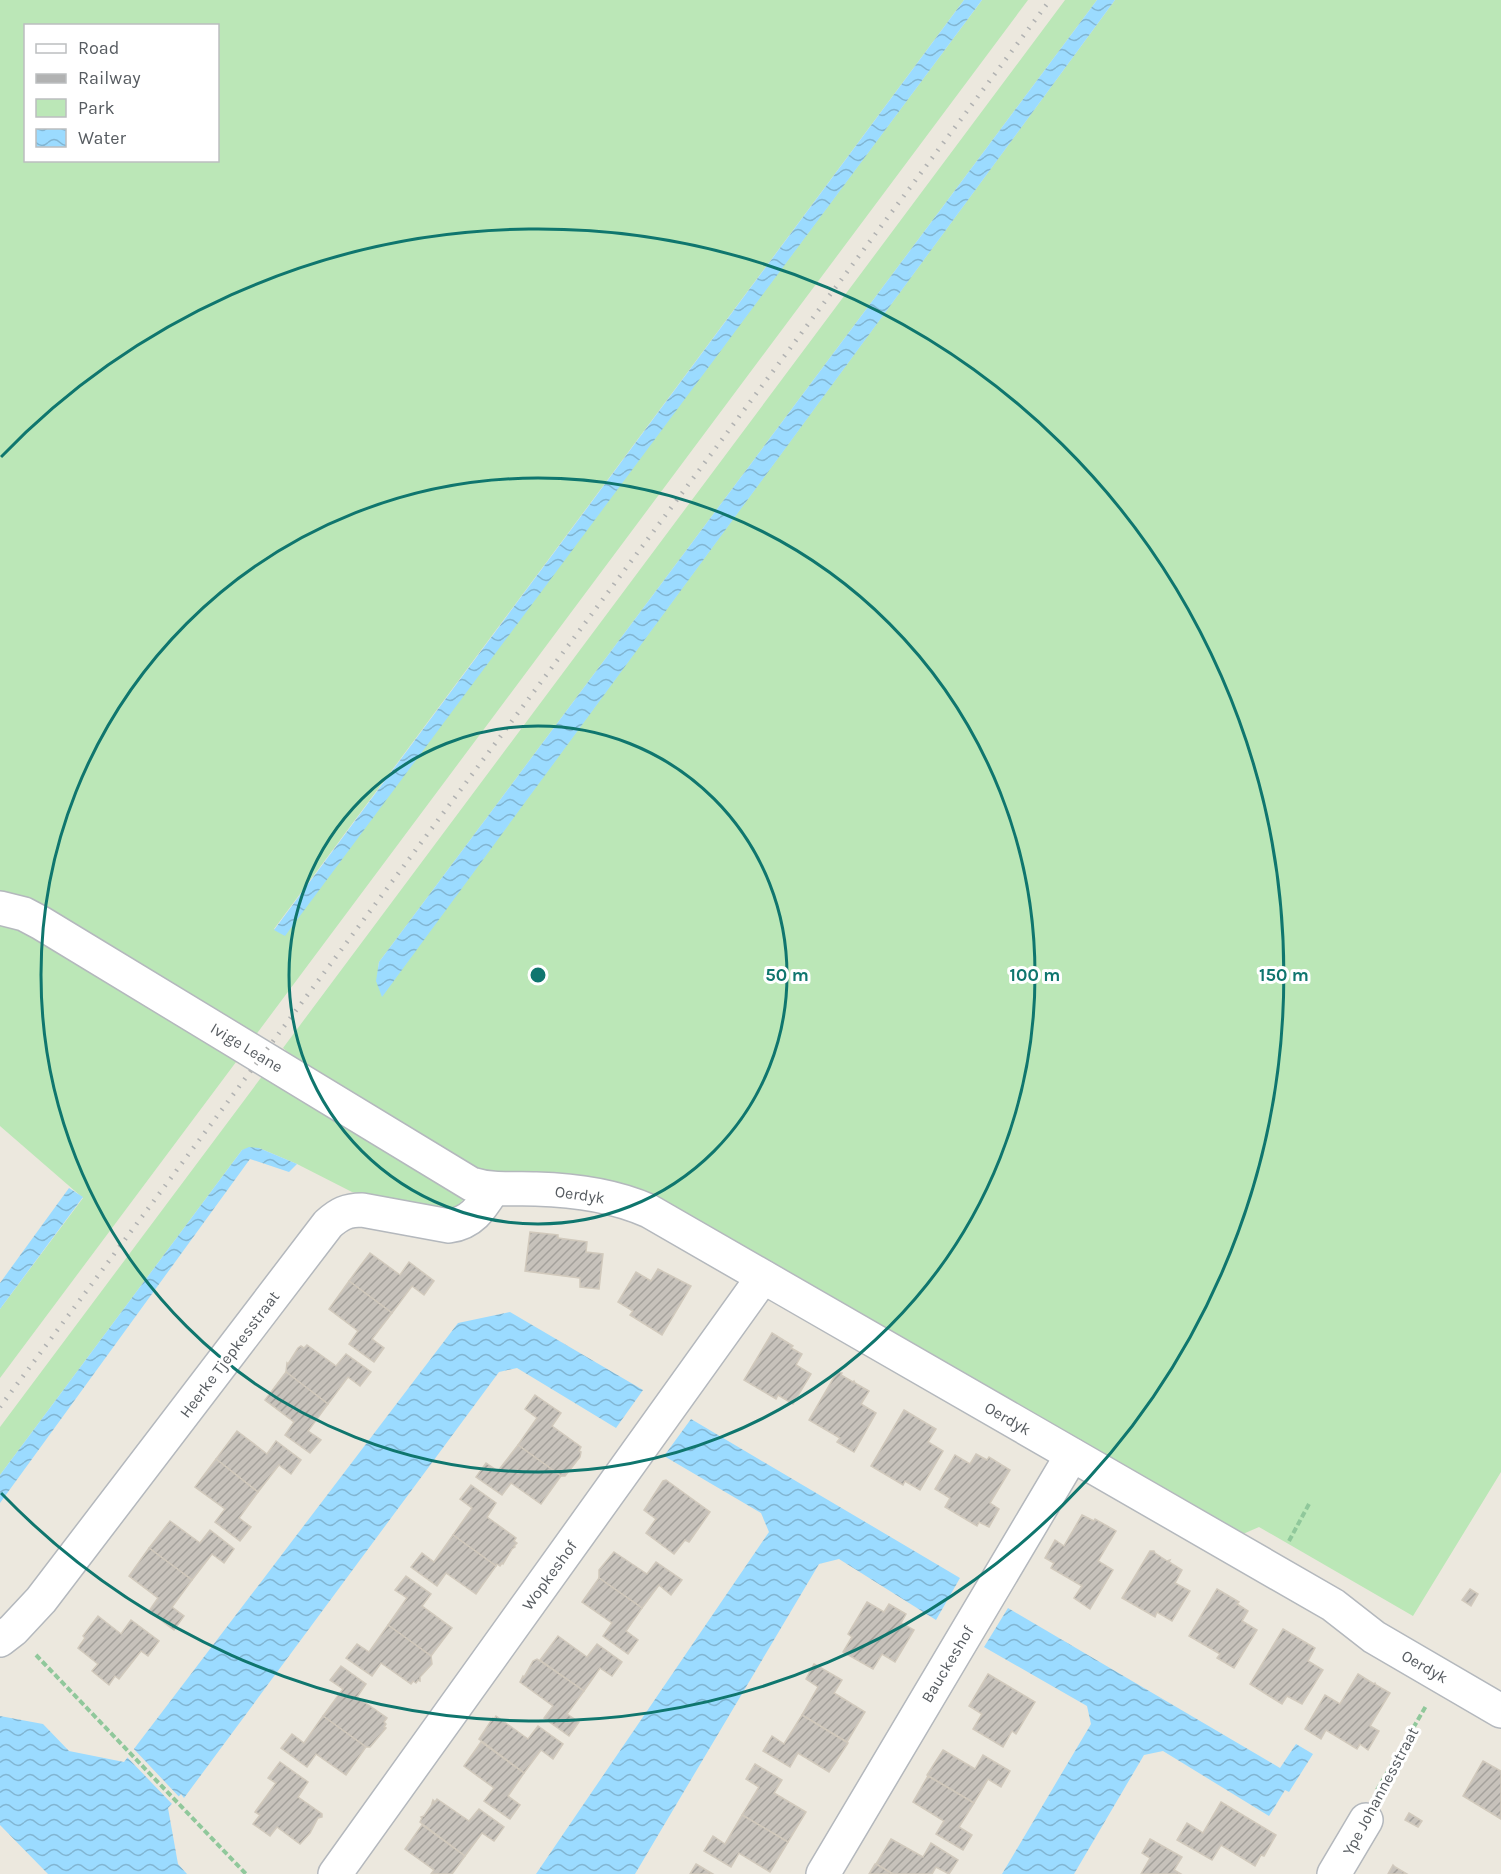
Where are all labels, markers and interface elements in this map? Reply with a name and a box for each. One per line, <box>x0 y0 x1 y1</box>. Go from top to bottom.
legend <box>24 24 219 162</box>
text: Road <box>78 37 119 59</box>
text: Railway <box>78 67 141 89</box>
text: Park <box>78 97 115 119</box>
text: Water <box>78 127 126 149</box>
text: 50 m <box>765 964 809 986</box>
text: 100 m <box>1010 964 1060 986</box>
text: 150 m <box>1259 964 1309 986</box>
centre of rings <box>528 965 548 985</box>
street label: Ivige Leane <box>207 1018 286 1076</box>
street label: Oerdyk <box>554 1182 606 1207</box>
street label: Heerke Tjepkesstraat <box>175 1287 283 1422</box>
street label: Oerdyk <box>981 1398 1034 1439</box>
street label: Wopkeshof <box>518 1536 581 1614</box>
street label: Bauckeshof <box>917 1622 978 1706</box>
street label: Oerdyk <box>1398 1646 1451 1687</box>
street label: Ype Johannesstraat <box>1339 1724 1422 1859</box>

